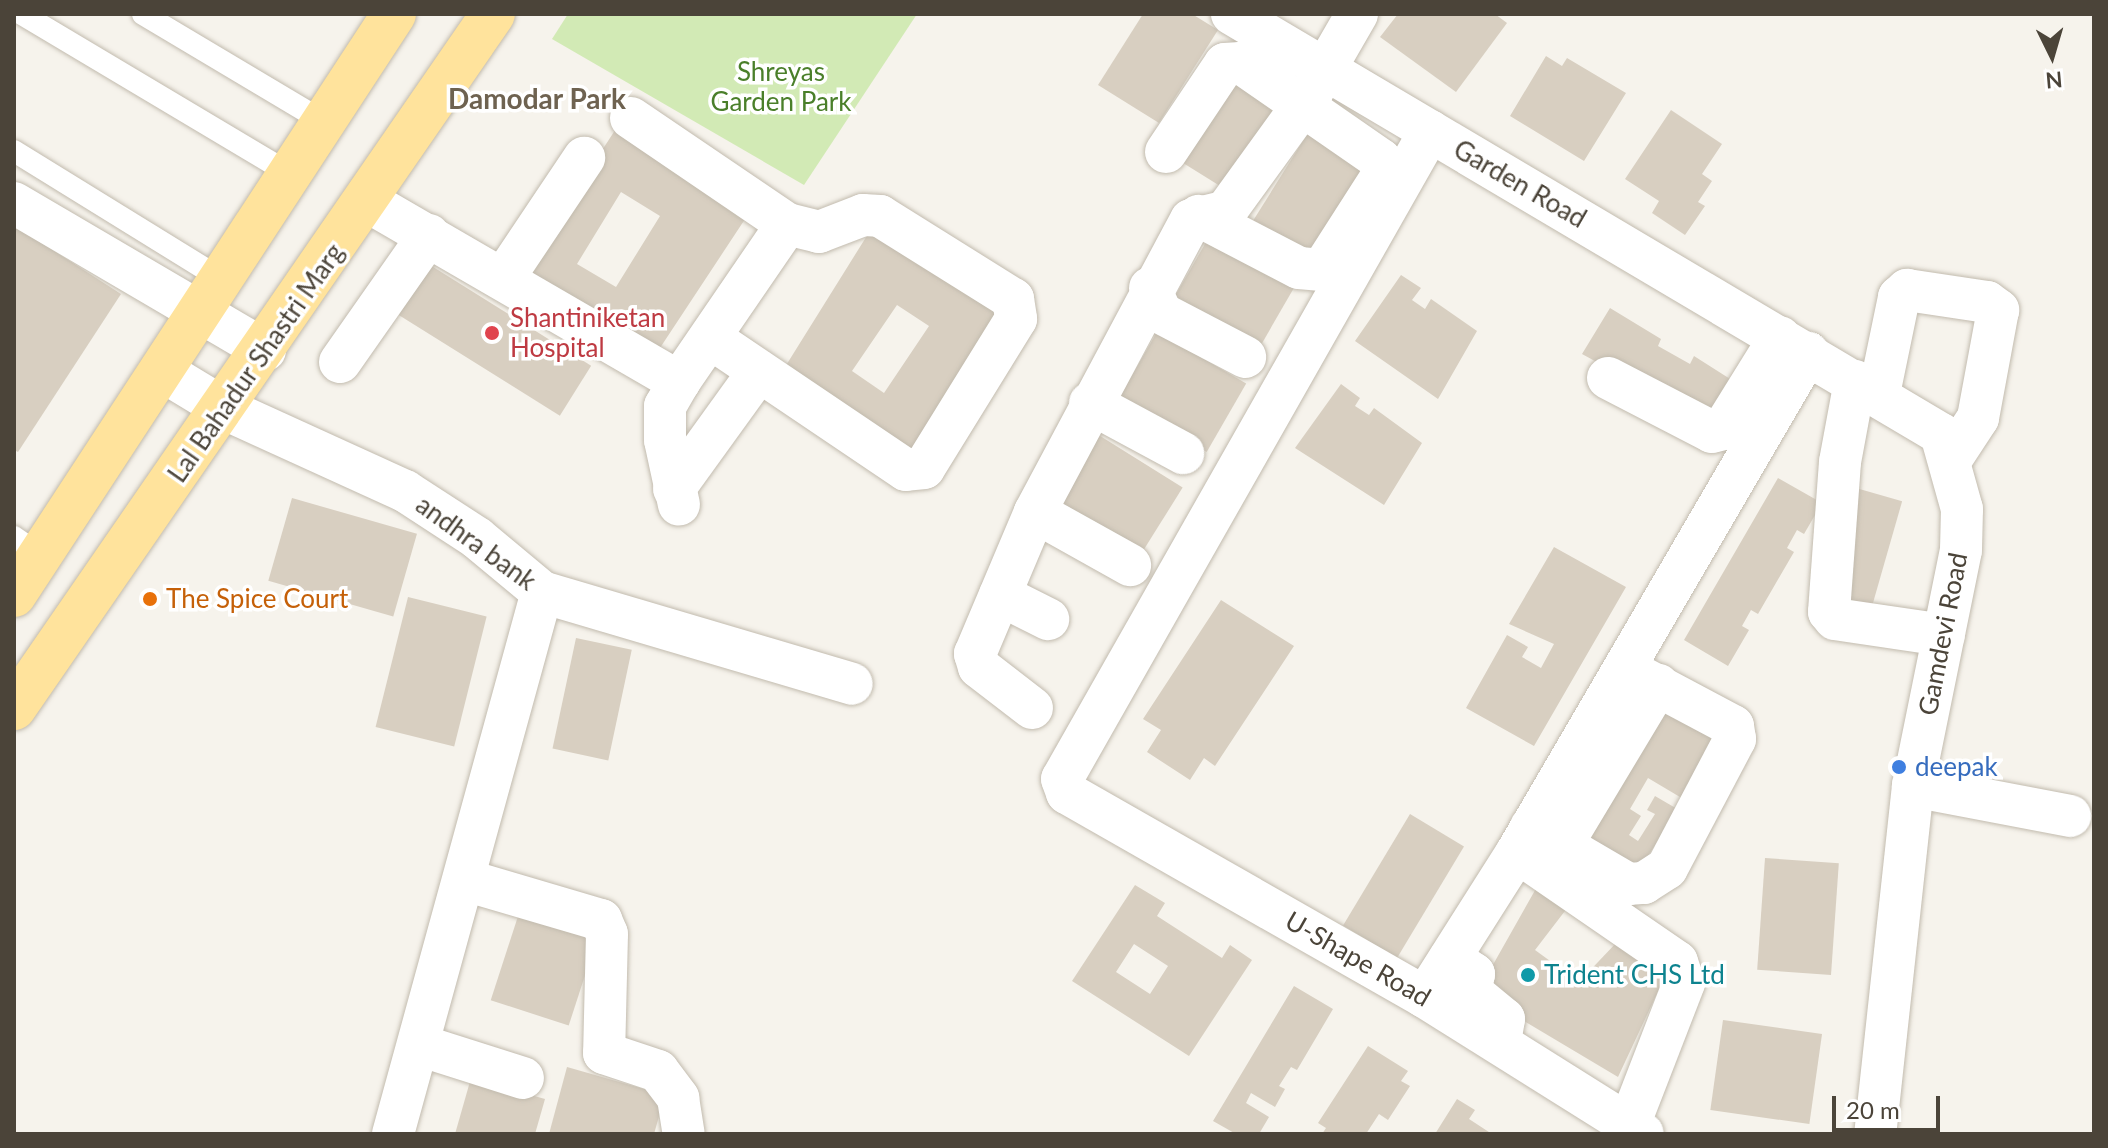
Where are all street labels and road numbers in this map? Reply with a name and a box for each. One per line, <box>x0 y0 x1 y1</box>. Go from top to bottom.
street label: Garden Road <box>1448 134 1592 234</box>
street label: Lal Bahadur Shastri Marg <box>162 237 350 489</box>
street label: andhra bank <box>410 489 542 597</box>
street label: Gamdevi Road <box>1912 550 1974 718</box>
street label: U-Shape Road <box>1280 905 1436 1013</box>

